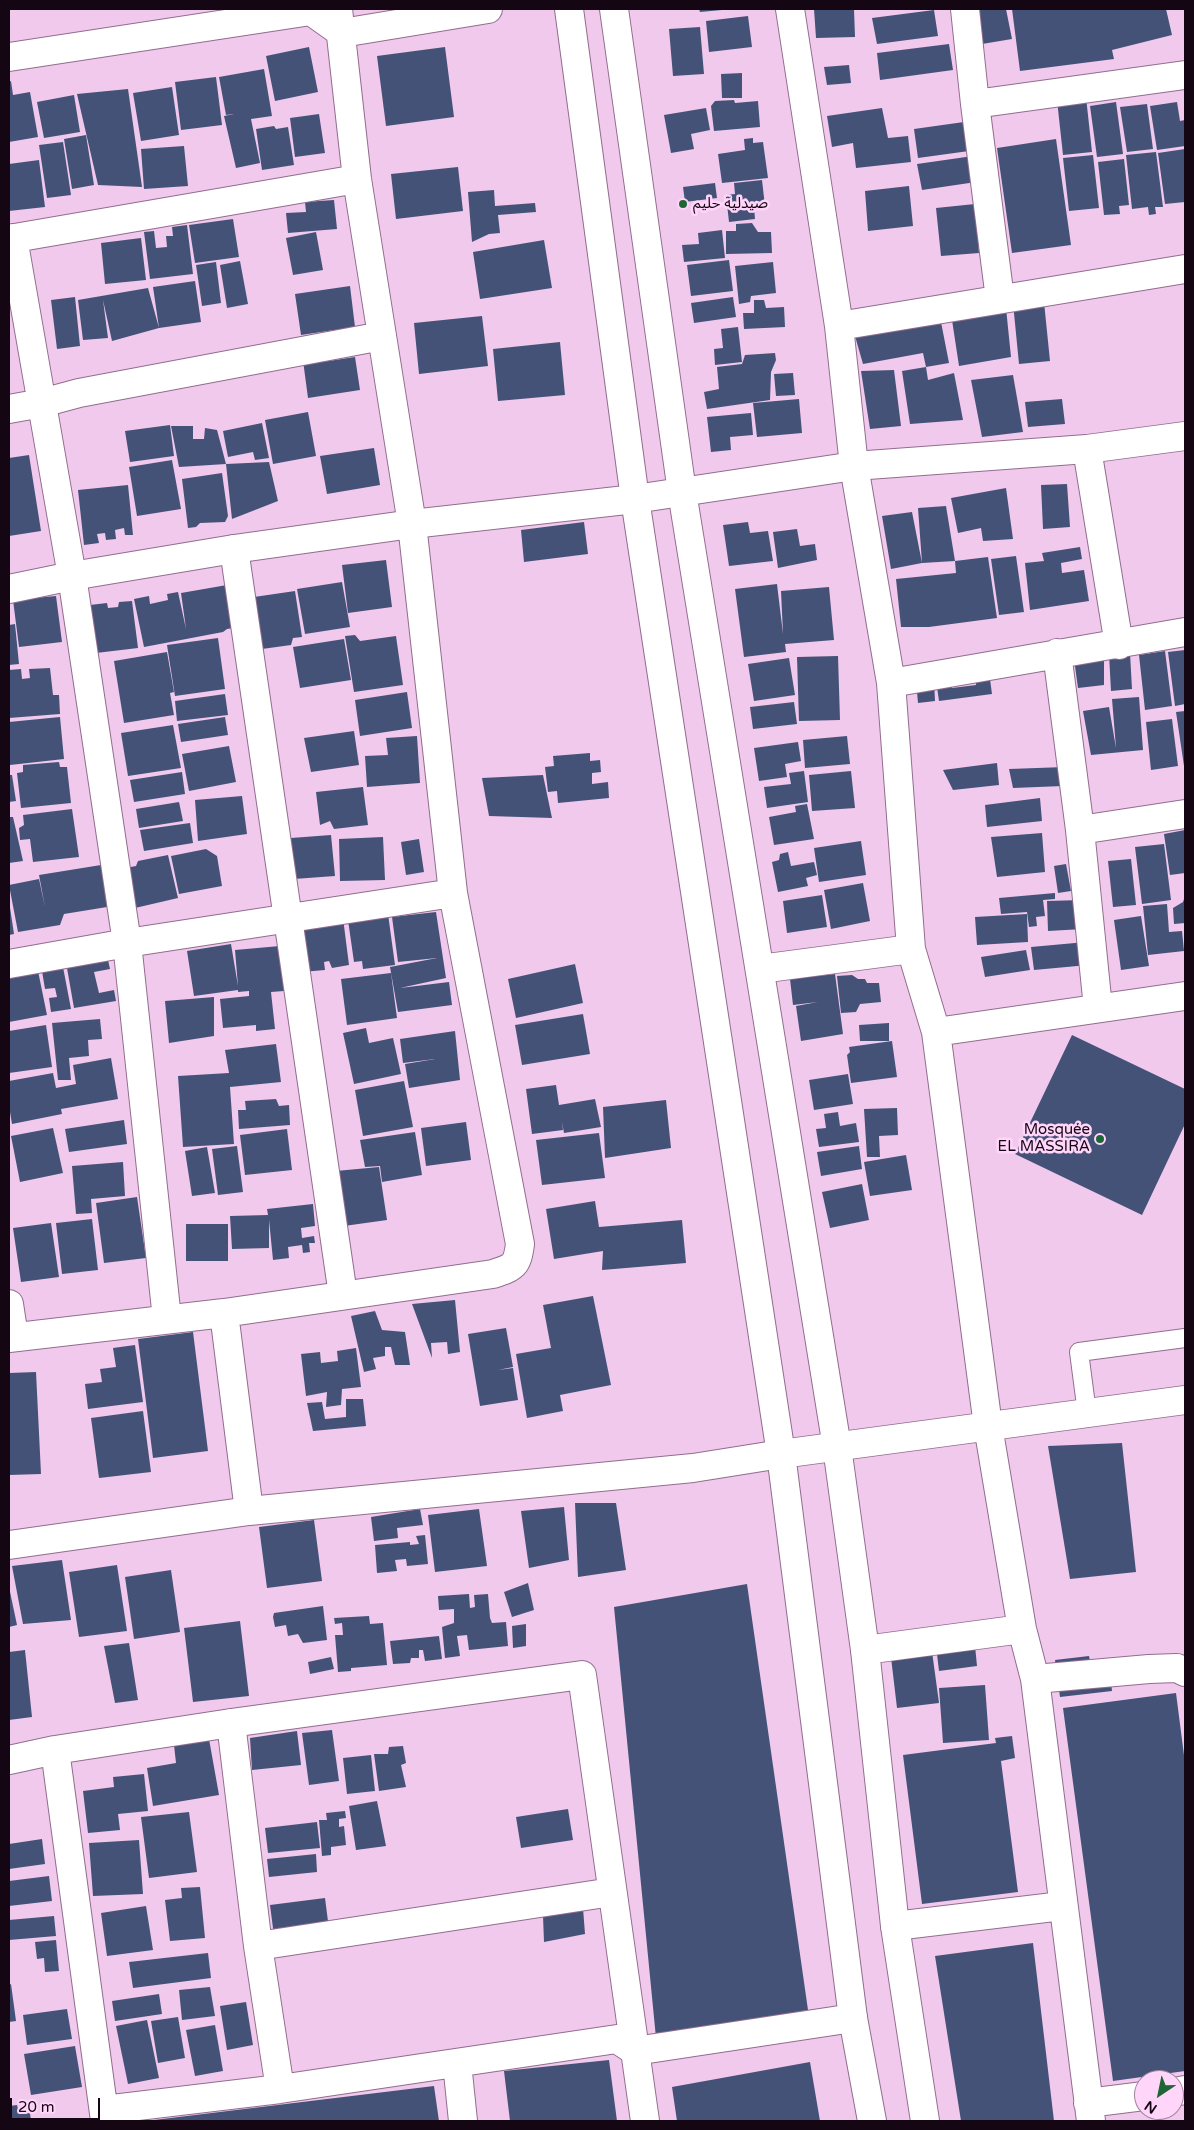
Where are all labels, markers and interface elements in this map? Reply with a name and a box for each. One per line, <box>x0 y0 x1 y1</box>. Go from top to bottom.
place label: صيدلية حليم <box>693 195 768 213</box>
marker: صيدلية حليم <box>677 198 689 210</box>
place label: Mosquée EL MASSIRA <box>998 1121 1090 1156</box>
marker: Mosquée EL MASSIRA <box>1094 1133 1106 1145</box>
north arrow <box>1134 2070 1184 2120</box>
scale bar <box>12 2088 102 2120</box>
text: N <box>1141 2097 1160 2117</box>
text: 20 m <box>18 2098 55 2116</box>

